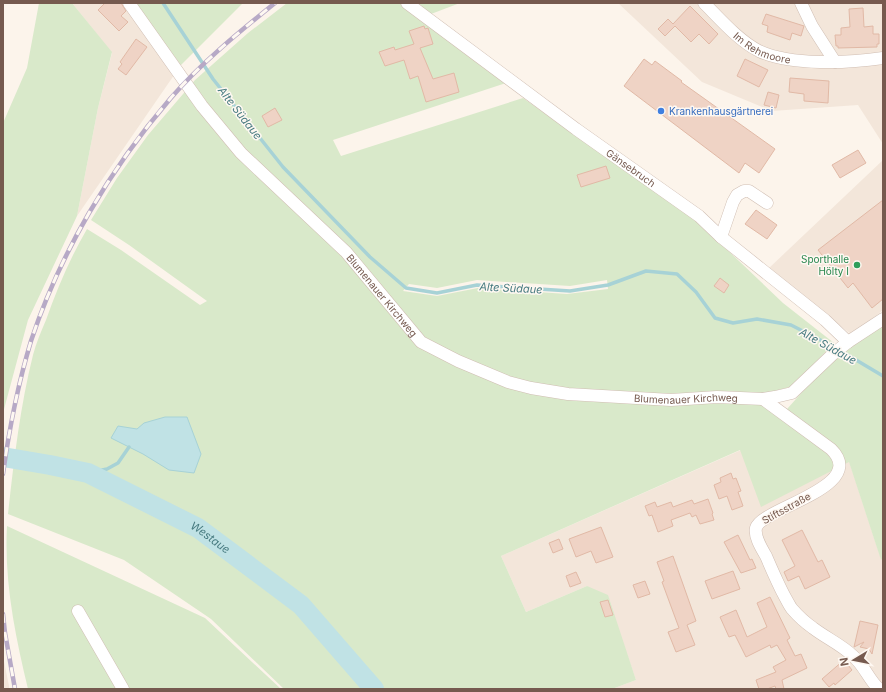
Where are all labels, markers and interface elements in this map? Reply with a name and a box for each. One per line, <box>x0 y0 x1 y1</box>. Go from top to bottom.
street label: Im Rehmoore <box>731 29 792 66</box>
water label: Alte Südaue <box>214 83 265 142</box>
place label: Krankenhausgärtnerei <box>669 105 773 117</box>
marker: Krankenhausgärtnerei <box>656 106 666 116</box>
street label: Gänsebruch <box>604 146 658 189</box>
street label: Blumenauer Kirchweg <box>344 252 420 339</box>
place label: Sporthalle Hölty I <box>801 253 849 277</box>
marker: Sporthalle Hölty I <box>852 260 862 270</box>
water label: Alte Südaue <box>478 279 543 297</box>
water label: Alte Südaue <box>796 324 859 367</box>
street label: Blumenauer Kirchweg <box>634 391 738 406</box>
street label: Stiftsstraße <box>760 490 813 526</box>
water label: Westaue <box>188 518 233 557</box>
north arrow <box>834 640 874 680</box>
text: N <box>837 656 852 667</box>

